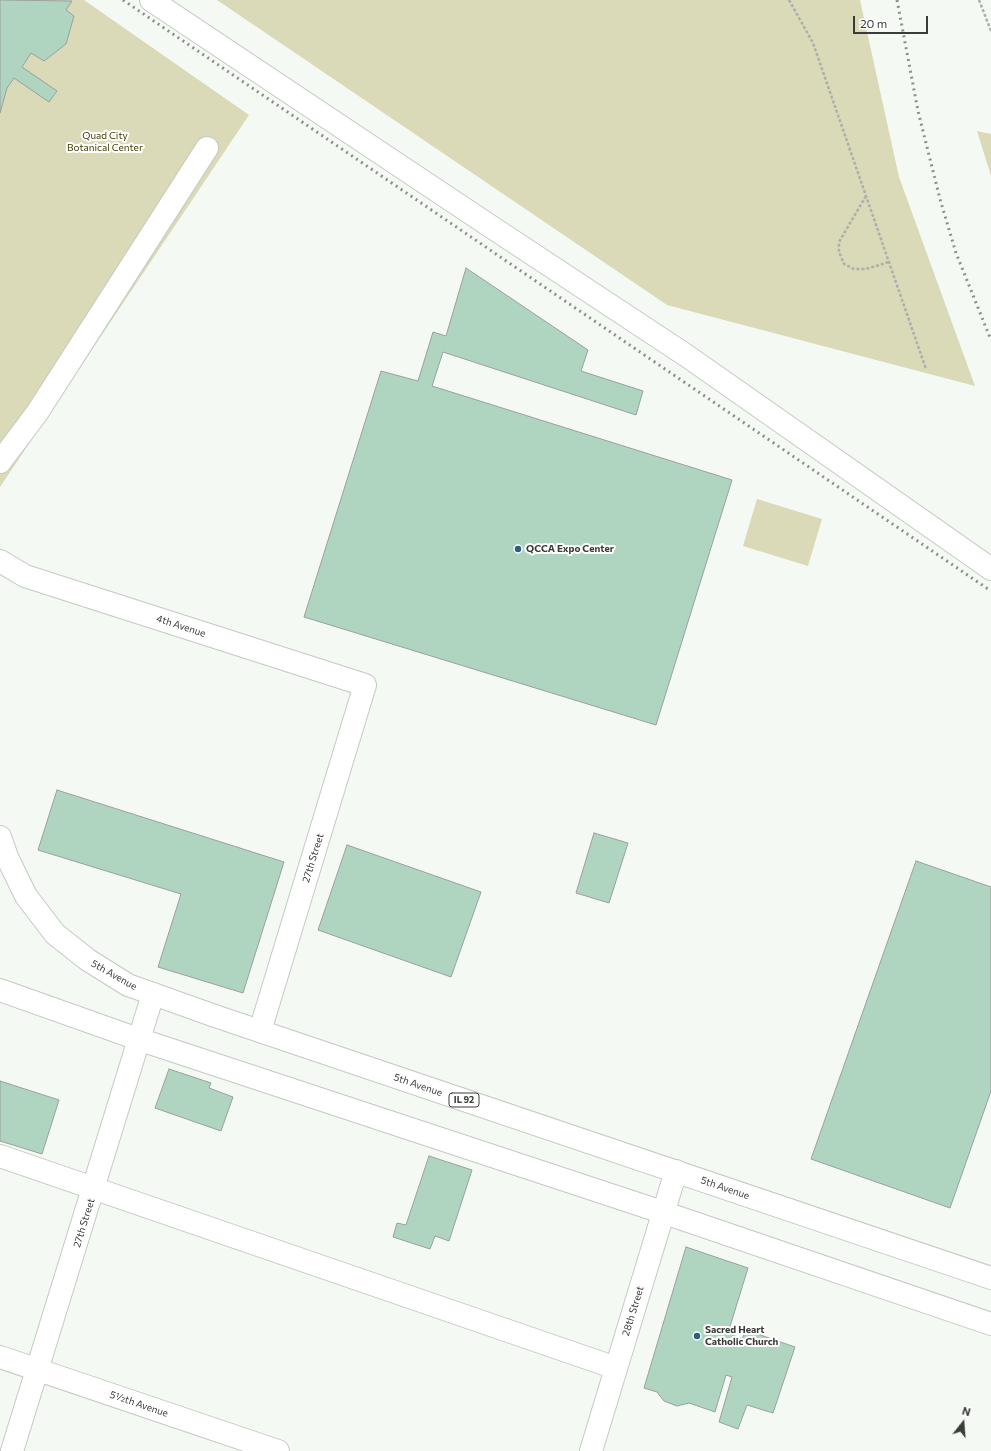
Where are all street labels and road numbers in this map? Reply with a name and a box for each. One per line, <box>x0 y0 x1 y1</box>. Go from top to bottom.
street label: 4th Avenue <box>155 612 207 640</box>
street label: 27th Street <box>300 832 326 884</box>
street label: 5th Avenue <box>89 957 139 993</box>
street label: 5th Avenue <box>392 1071 444 1099</box>
road number: IL 92 <box>449 1093 479 1107</box>
street label: 5th Avenue <box>699 1174 751 1202</box>
street label: 27th Street <box>71 1197 97 1249</box>
street label: 28th Street <box>620 1285 646 1337</box>
street label: 5½th Avenue <box>108 1388 170 1420</box>

